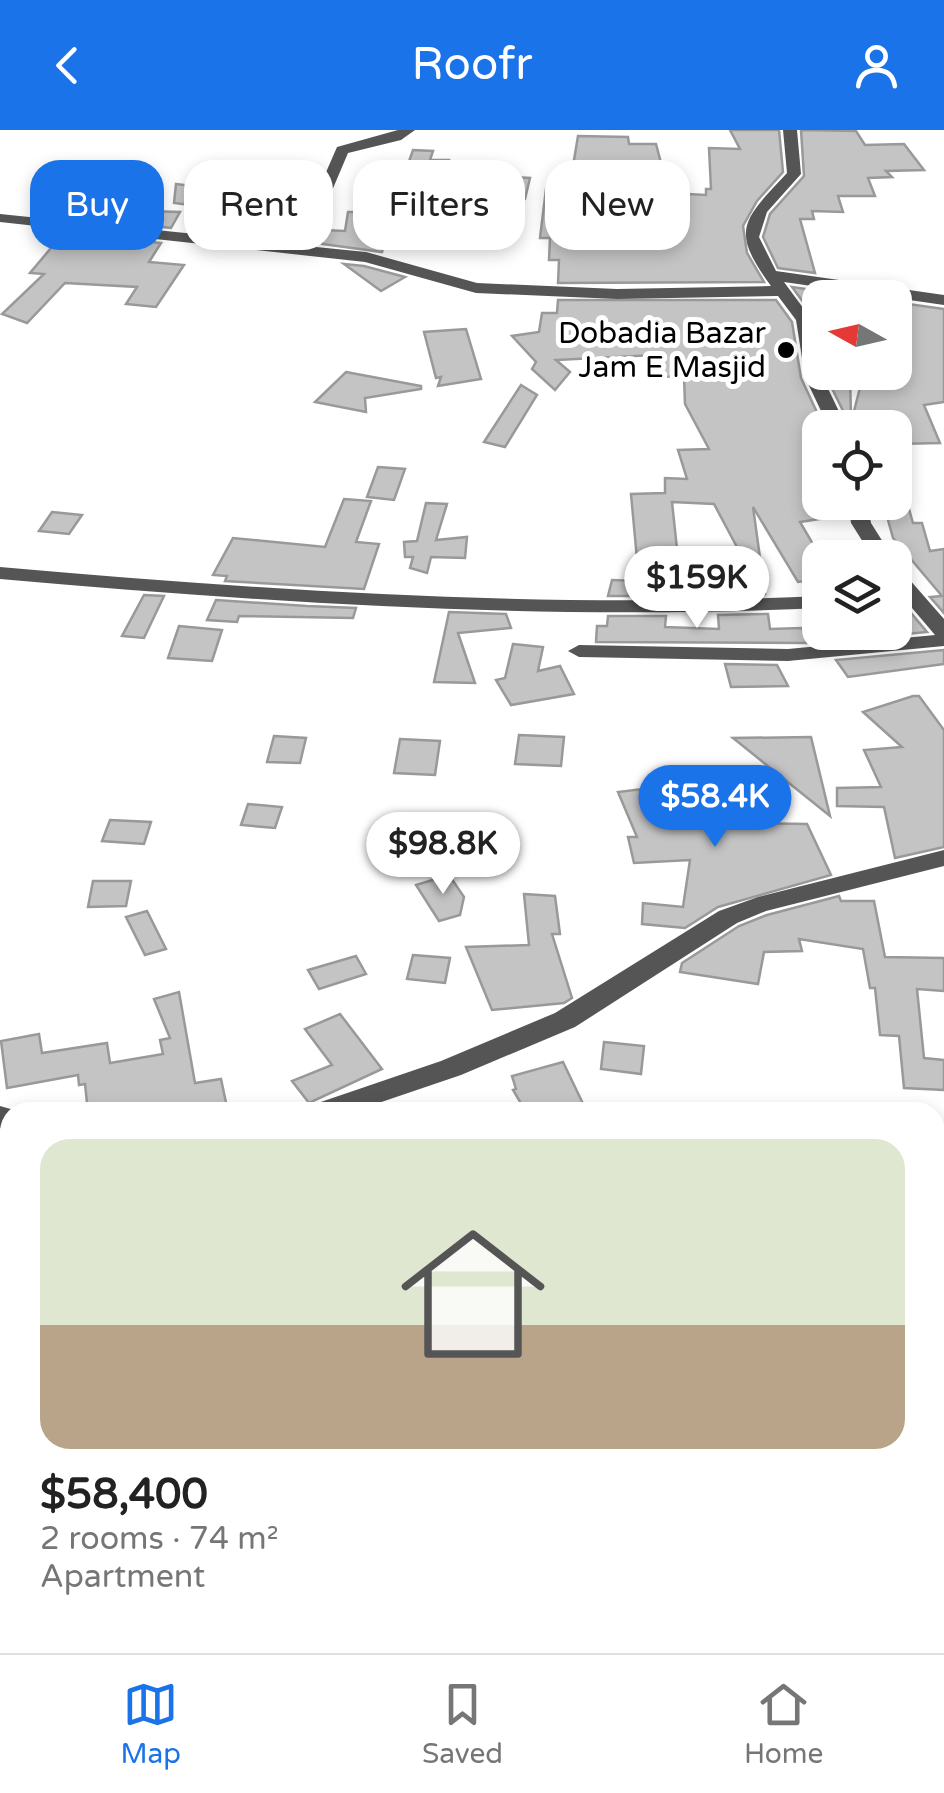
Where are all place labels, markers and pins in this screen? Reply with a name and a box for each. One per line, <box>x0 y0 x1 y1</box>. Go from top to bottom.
place label: Dobadia Bazar Jam E Masjid <box>558 315 766 386</box>
marker: Dobadia Bazar Jam E Masjid <box>775 339 797 361</box>
pin: $159K <box>627 546 767 631</box>
pin: $58.4K <box>634 765 796 850</box>
pin: $98.8K <box>362 812 524 897</box>

